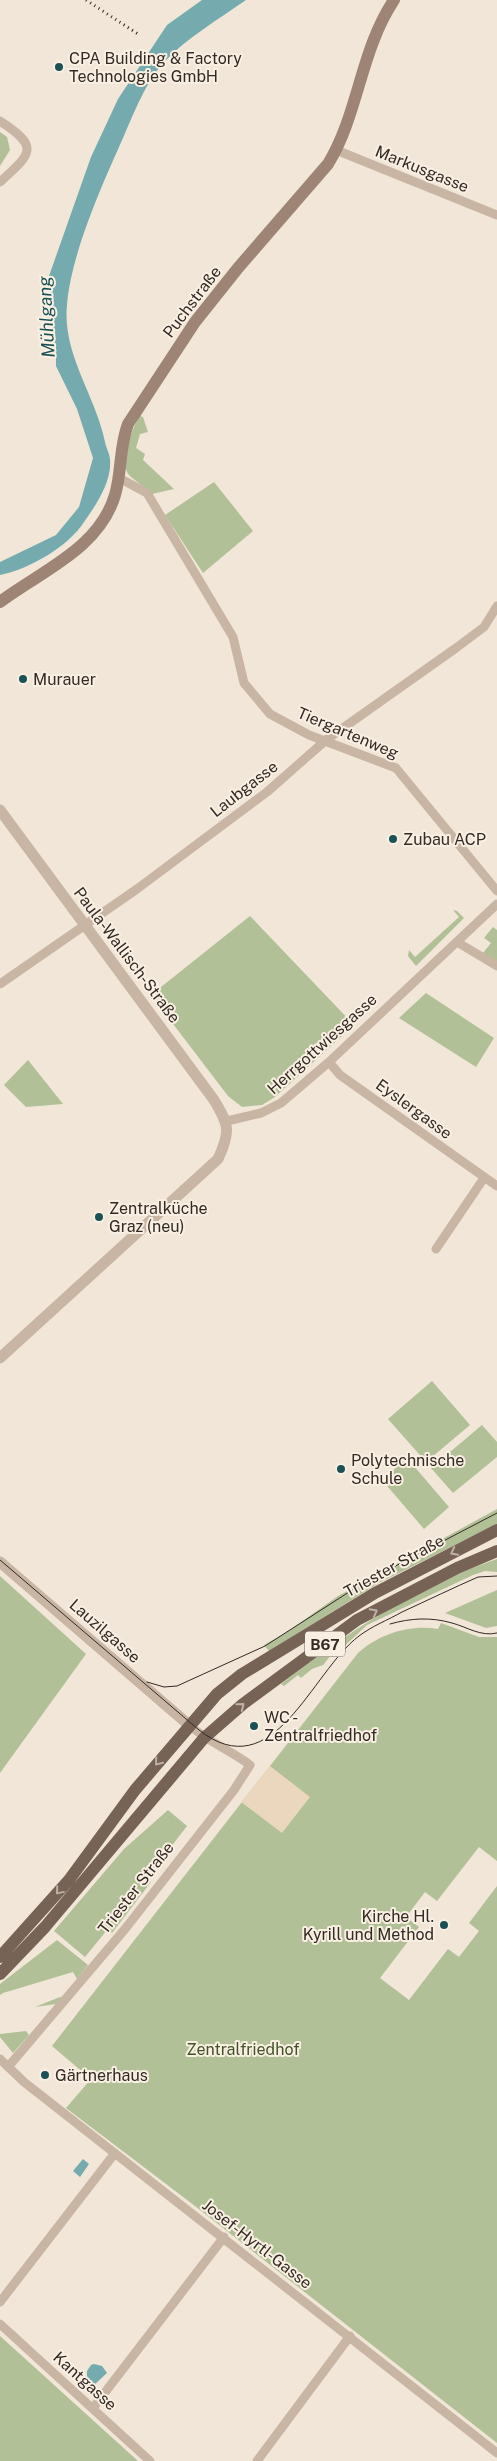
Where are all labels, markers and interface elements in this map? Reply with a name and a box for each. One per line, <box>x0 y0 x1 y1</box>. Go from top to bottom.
place label: CPA Building & Factory Technologies GmbH <box>69 49 242 86</box>
marker: CPA Building & Factory Technologies GmbH <box>53 61 65 73</box>
street label: Markusgasse <box>373 142 471 196</box>
street label: Puchstraße <box>159 262 225 342</box>
water label: Mühlgang <box>33 275 59 359</box>
place label: Murauer <box>33 670 96 689</box>
marker: Murauer <box>17 673 29 685</box>
street label: Tiergartenweg <box>294 703 402 763</box>
street label: Laubgasse <box>206 757 282 821</box>
place label: Zubau ACP <box>403 830 486 849</box>
marker: Zubau ACP <box>387 833 399 845</box>
street label: Paula-Wallisch-Straße <box>70 883 184 1027</box>
street label: Herrgottwiesgasse <box>263 990 381 1098</box>
street label: Eyslergasse <box>372 1075 456 1143</box>
place label: Zentralküche Graz (neu) <box>109 1199 208 1236</box>
marker: Zentralküche Graz (neu) <box>93 1211 105 1223</box>
place label: Polytechnische Schule <box>351 1451 464 1488</box>
marker: Polytechnische Schule <box>335 1463 347 1475</box>
street label: Triester Straße <box>341 1531 447 1601</box>
one-way arrow <box>450 1546 459 1556</box>
street label: Lauzilgasse <box>66 1595 144 1667</box>
one-way arrow <box>368 1608 377 1618</box>
road number: B67 <box>305 1632 345 1656</box>
one-way arrow <box>236 1702 245 1711</box>
place label: WC - Zentralfriedhof <box>264 1708 377 1745</box>
marker: WC - Zentralfriedhof <box>248 1720 260 1732</box>
one-way arrow <box>155 1756 163 1765</box>
street label: Triester Straße <box>94 1838 178 1938</box>
one-way arrow <box>57 1885 65 1894</box>
place label: Kirche Hl. Kyrill und Method <box>303 1907 434 1944</box>
marker: Kirche Hl. Kyrill und Method <box>438 1919 450 1931</box>
park label: Zentralfriedhof <box>187 2040 299 2059</box>
place label: Gärtnerhaus <box>55 2066 148 2085</box>
marker: Gärtnerhaus <box>39 2069 51 2081</box>
street label: Josef-Hyrtl-Gasse <box>198 2195 316 2293</box>
street label: Kantgasse <box>49 2348 121 2414</box>

